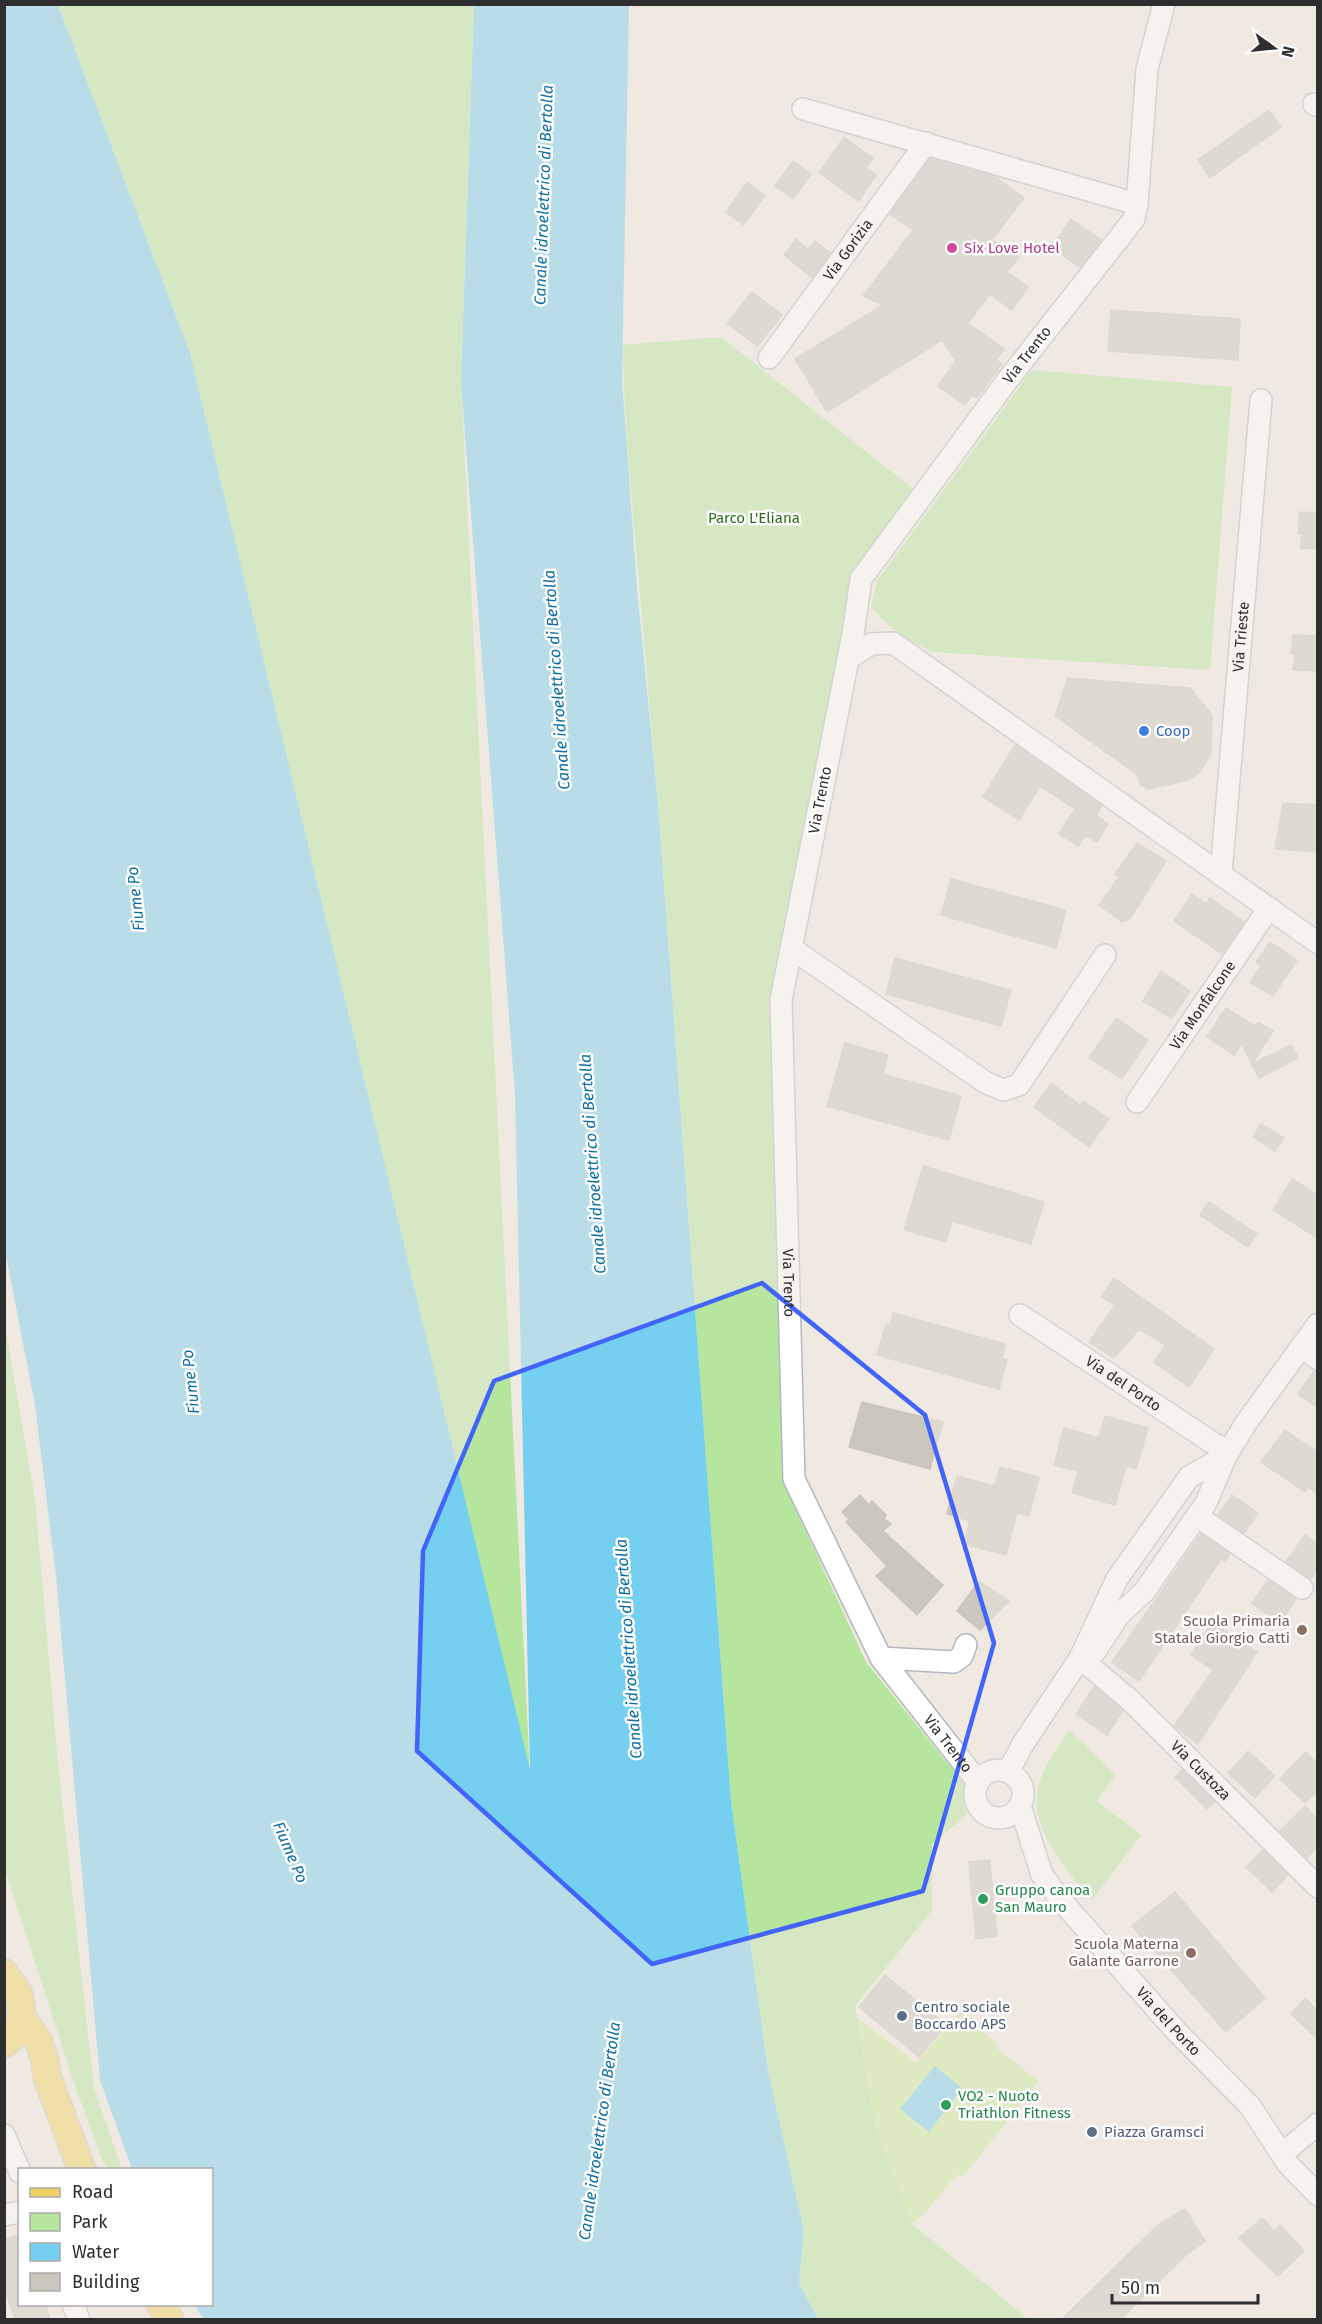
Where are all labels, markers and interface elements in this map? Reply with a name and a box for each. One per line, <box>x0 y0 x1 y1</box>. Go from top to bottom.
north arrow <box>1244 18 1304 78</box>
text: N <box>1277 44 1299 59</box>
water label: Canale idroelettrico di Bertolla <box>530 85 557 305</box>
street label: Via Gorizia <box>820 215 877 284</box>
place label: Six Love Hotel <box>964 239 1060 257</box>
marker: Six Love Hotel <box>945 241 959 255</box>
street label: Via Trento <box>999 323 1055 387</box>
park label: Parco L'Eliana <box>708 509 800 527</box>
water label: Canale idroelettrico di Bertolla <box>539 569 574 790</box>
street label: Via Trieste <box>1229 601 1253 673</box>
place label: Coop <box>1156 722 1191 740</box>
marker: Coop <box>1137 724 1151 738</box>
street label: Via Trento <box>805 765 835 835</box>
water label: Fiume Po <box>123 866 148 932</box>
street label: Via Monfalcone <box>1166 957 1239 1053</box>
water label: Canale idroelettrico di Bertolla <box>575 1053 610 1274</box>
street label: Via Trento <box>779 1248 799 1317</box>
water label: Fiume Po <box>178 1349 203 1415</box>
street label: Via del Porto <box>1082 1352 1165 1415</box>
water label: Canale idroelettrico di Bertolla <box>611 1538 646 1759</box>
place label: Scuola Primaria Statale Giorgio Catti <box>1154 1612 1290 1647</box>
marker: Scuola Primaria Statale Giorgio Catti <box>1295 1623 1309 1637</box>
street label: Via Trento <box>920 1711 976 1776</box>
street label: Via Custoza <box>1167 1737 1234 1804</box>
water label: Fiume Po <box>269 1819 312 1886</box>
place label: Gruppo canoa San Mauro <box>995 1881 1090 1916</box>
marker: Gruppo canoa San Mauro <box>976 1892 990 1906</box>
place label: Scuola Materna Galante Garrone <box>1068 1935 1179 1970</box>
marker: Scuola Materna Galante Garrone <box>1184 1946 1198 1960</box>
street label: Via del Porto <box>1132 1983 1204 2060</box>
place label: Centro sociale Boccardo APS <box>914 1998 1010 2033</box>
marker: Centro sociale Boccardo APS <box>895 2009 909 2023</box>
water label: Canale idroelettrico di Bertolla <box>575 2021 624 2241</box>
place label: VO2 - Nuoto Triathlon Fitness <box>958 2087 1071 2122</box>
marker: VO2 - Nuoto Triathlon Fitness <box>939 2098 953 2112</box>
place label: Piazza Gramsci <box>1104 2123 1204 2141</box>
marker: Piazza Gramsci <box>1085 2125 1099 2139</box>
legend <box>18 2168 213 2306</box>
text: Road <box>72 2181 114 2203</box>
text: Park <box>72 2211 108 2233</box>
text: Water <box>72 2241 119 2263</box>
scale bar <box>1112 2267 1258 2305</box>
text: Building <box>72 2271 140 2293</box>
text: 50 m <box>1121 2277 1160 2299</box>

